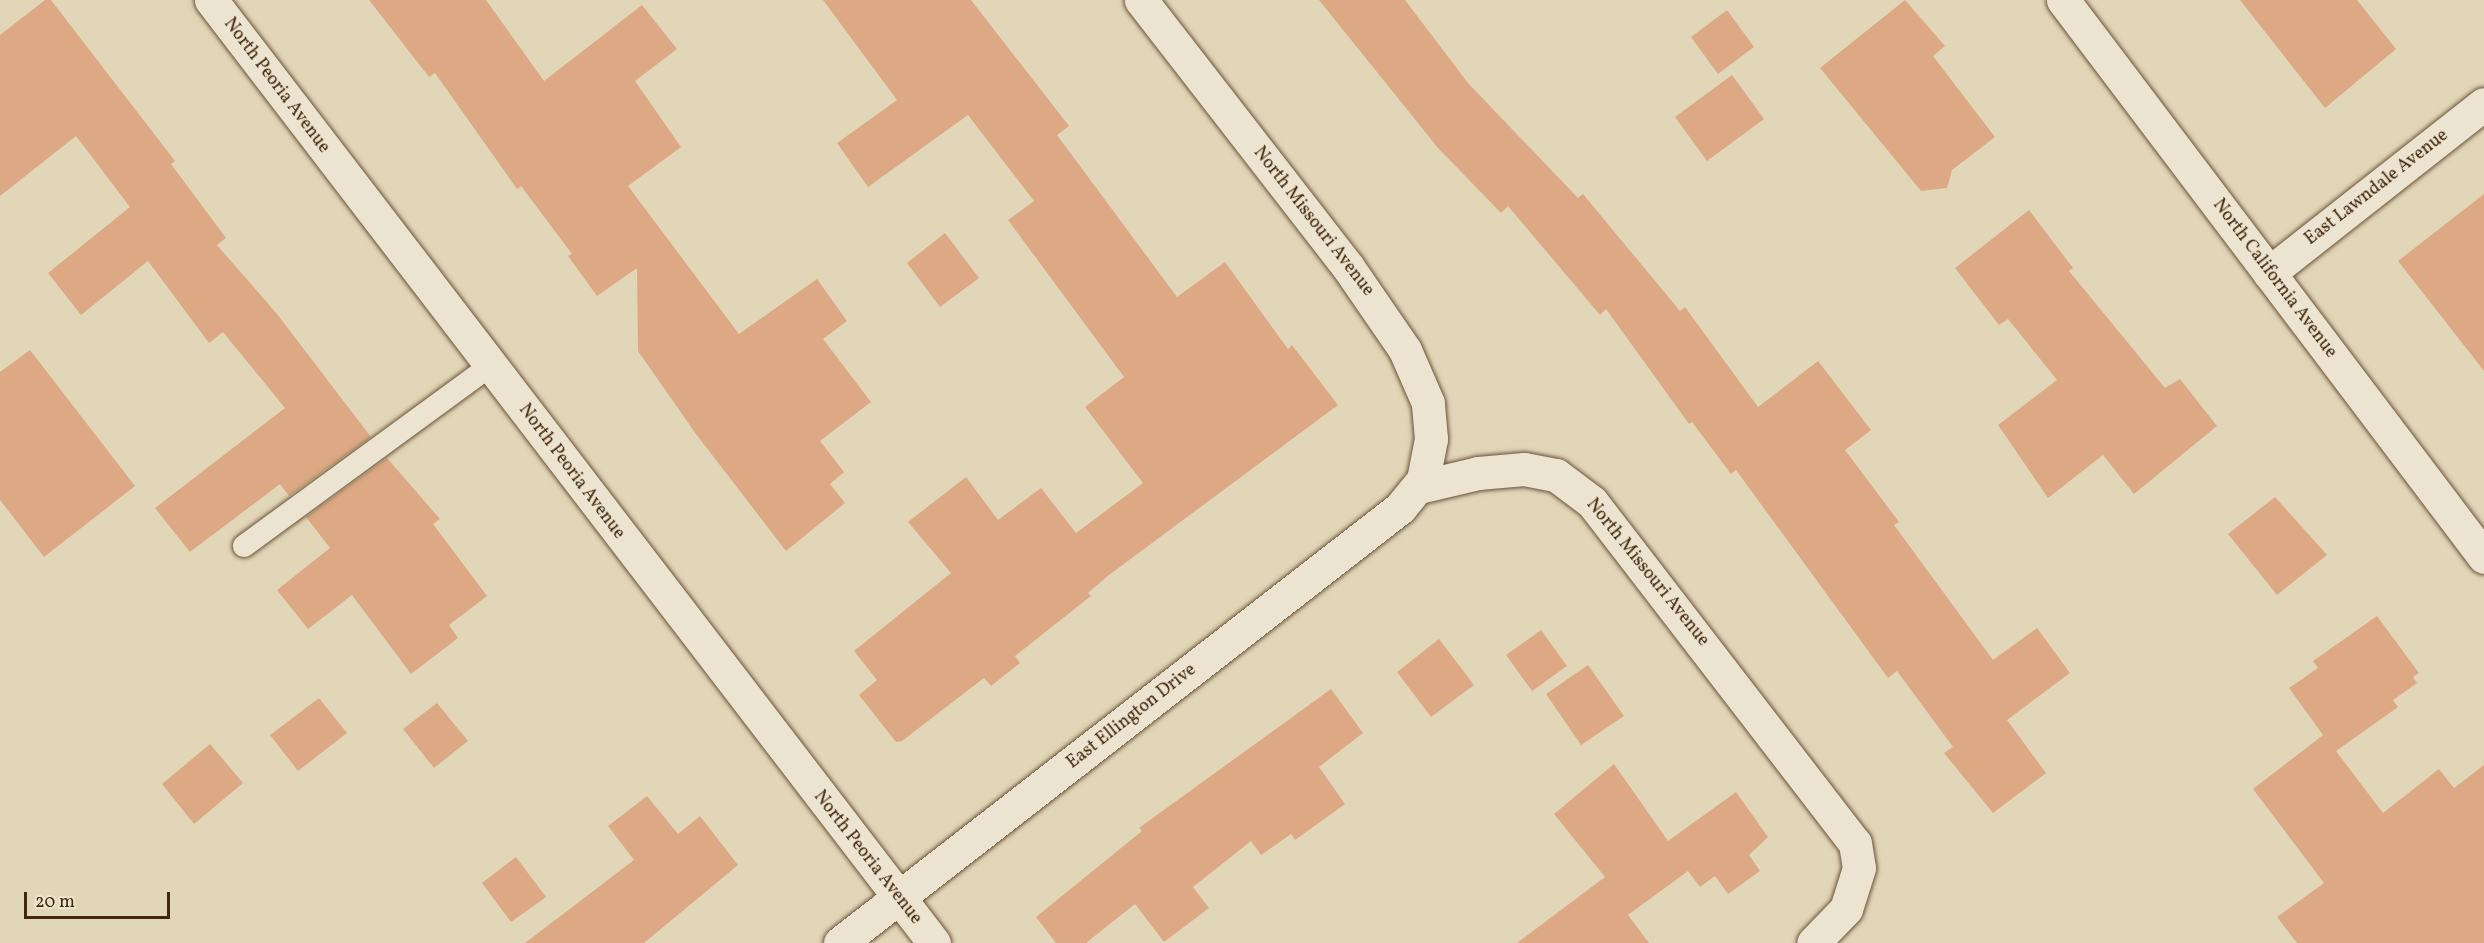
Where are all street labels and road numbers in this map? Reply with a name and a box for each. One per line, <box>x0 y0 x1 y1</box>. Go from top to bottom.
street label: North Peoria Avenue <box>218 14 334 158</box>
street label: East Lawndale Avenue <box>2301 125 2453 251</box>
street label: North Missouri Avenue <box>1248 143 1378 301</box>
street label: North California Avenue <box>2207 195 2341 363</box>
street label: North Peoria Avenue <box>513 400 629 544</box>
street label: North Missouri Avenue <box>1581 495 1713 651</box>
street label: East Ellington Drive <box>1063 660 1201 774</box>
street label: North Peoria Avenue <box>808 787 926 929</box>

